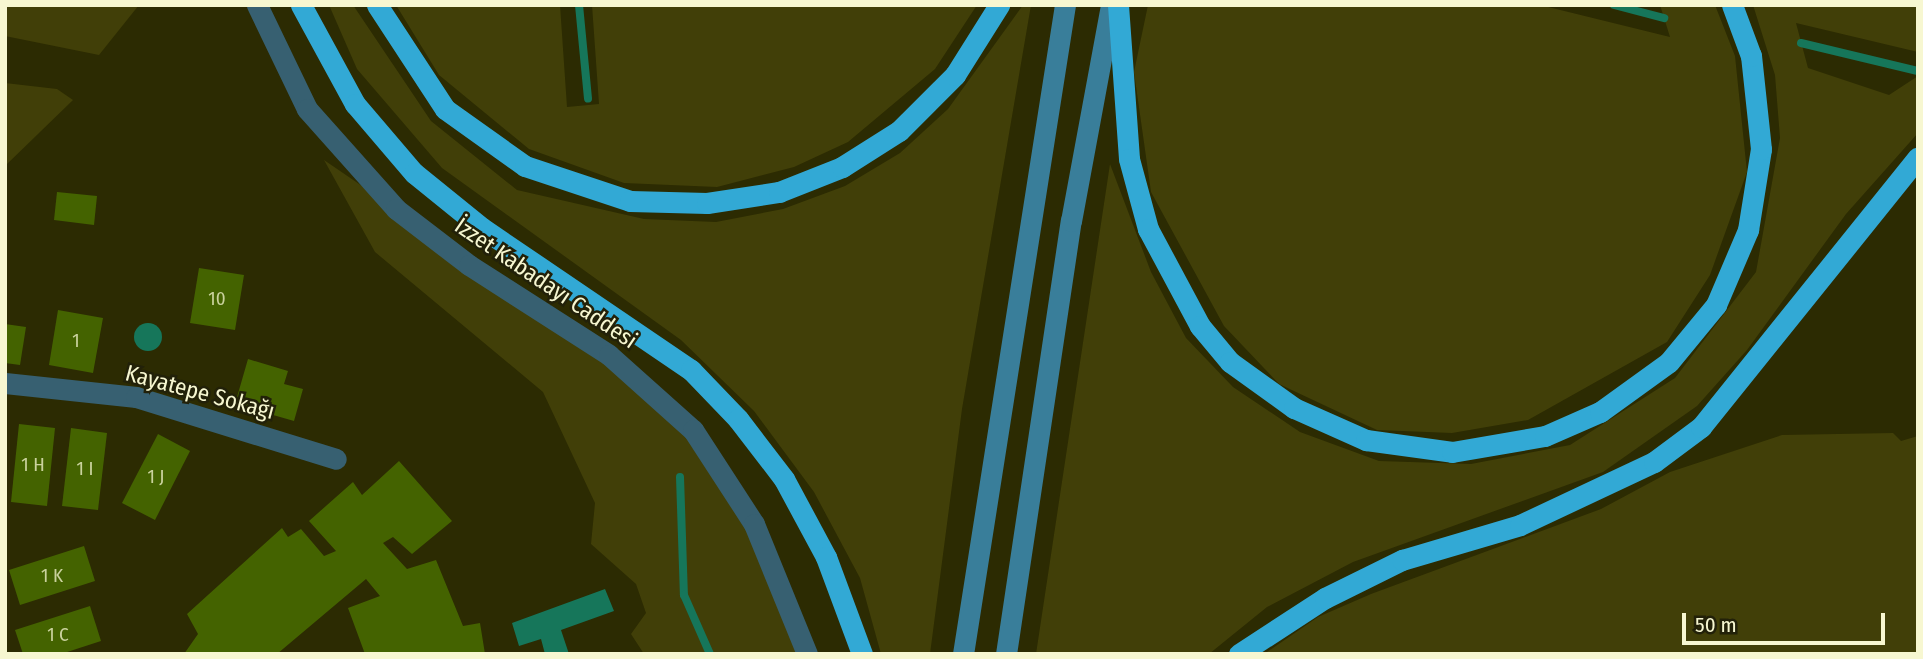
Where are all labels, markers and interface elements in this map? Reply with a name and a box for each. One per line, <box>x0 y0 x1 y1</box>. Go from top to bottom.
street label: İzzet Kabadayı Caddesi <box>450 212 642 354</box>
house number: 10 <box>208 288 226 310</box>
house number: 1 <box>72 330 80 352</box>
street label: Kayatepe Sokağı <box>122 359 278 425</box>
house number: 1 H <box>21 454 45 476</box>
house number: 1 I <box>77 458 93 480</box>
house number: 1 J <box>147 466 165 488</box>
house number: 1 K <box>41 565 63 587</box>
scale bar <box>1685 600 1888 644</box>
text: 50 m <box>1695 612 1737 638</box>
house number: 1 C <box>47 624 69 646</box>

